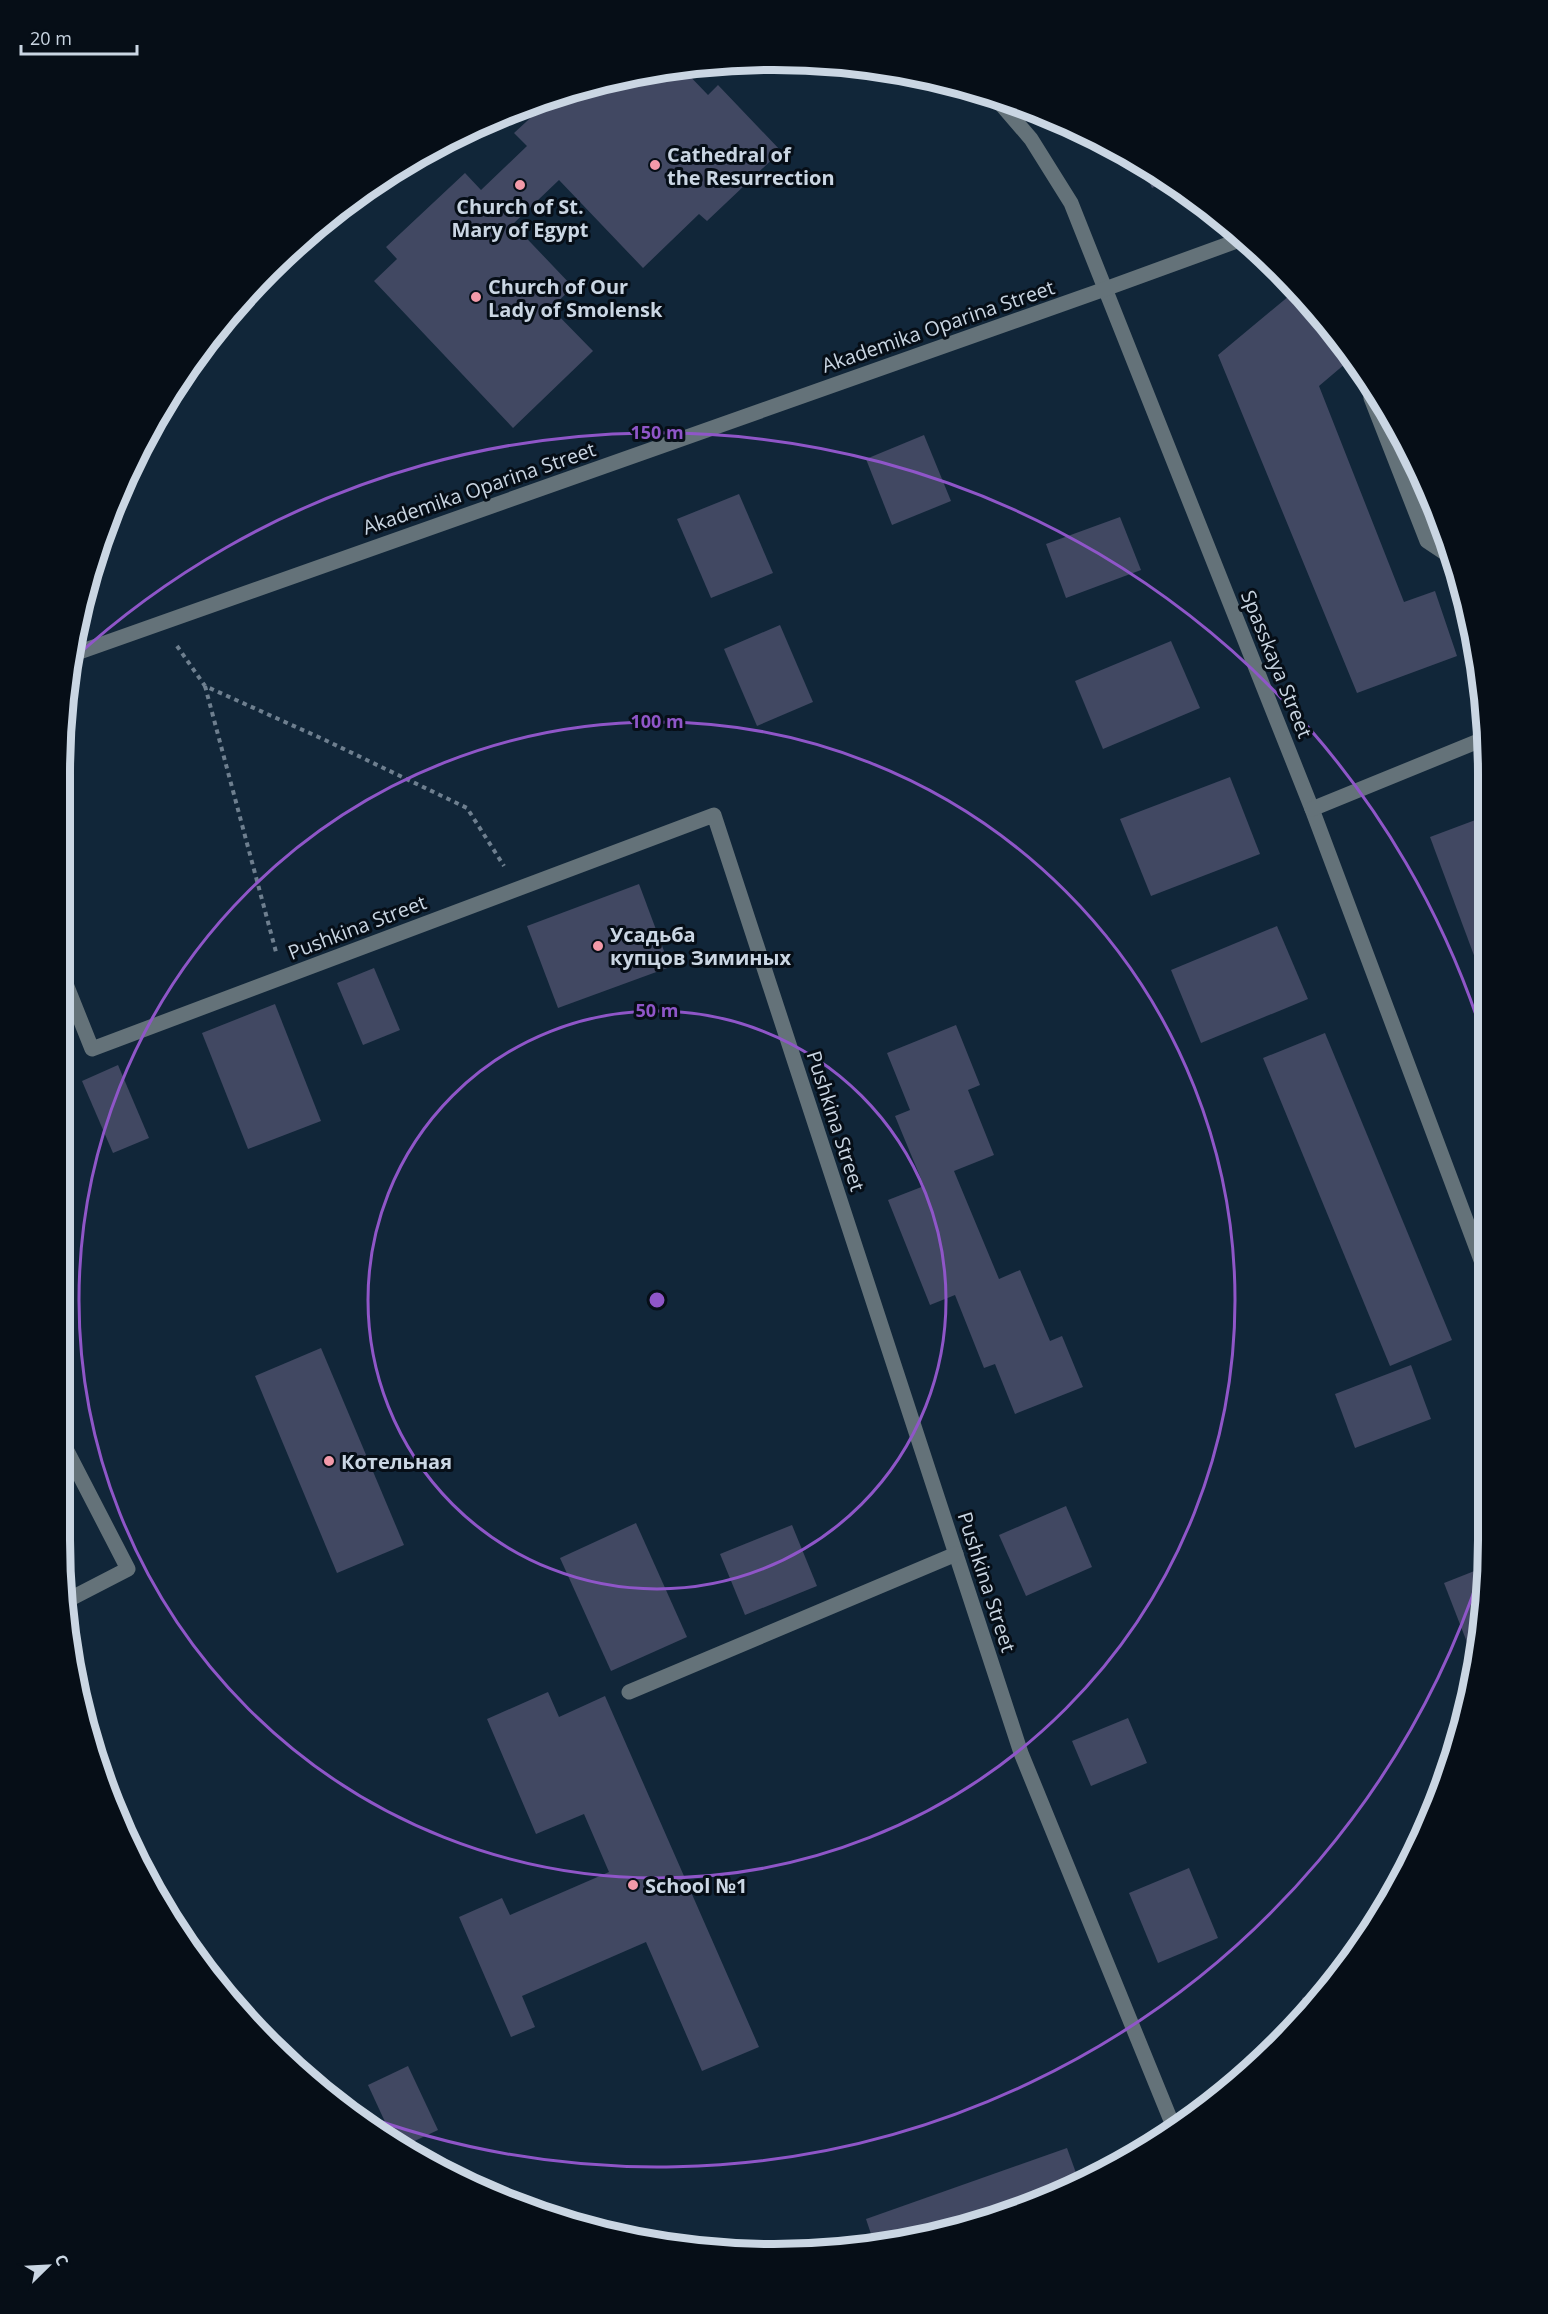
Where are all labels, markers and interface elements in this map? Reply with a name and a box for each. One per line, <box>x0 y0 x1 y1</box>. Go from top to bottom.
scale bar <box>21 18 136 56</box>
text: 20 m <box>30 26 72 50</box>
place label: Cathedral of the Resurrection <box>667 141 835 191</box>
marker: Cathedral of the Resurrection <box>648 158 662 172</box>
marker: Church of St. Mary of Egypt <box>513 178 527 192</box>
place label: Church of St. Mary of Egypt <box>451 193 589 243</box>
place label: Church of Our Lady of Smolensk <box>488 273 663 323</box>
street label: Akademika Oparina Street <box>818 273 1058 379</box>
marker: Church of Our Lady of Smolensk <box>469 290 483 304</box>
text: 150 m <box>630 420 684 444</box>
street label: Akademika Oparina Street <box>359 435 599 541</box>
street label: Spasskaya Street <box>1235 586 1319 742</box>
text: 100 m <box>630 709 684 733</box>
street label: Pushkina Street <box>284 888 430 966</box>
place label: Усадьба купцов Зиминых <box>610 921 792 971</box>
marker: Усадьба купцов Зиминых <box>591 939 605 953</box>
text: 50 m <box>636 998 678 1022</box>
street label: Pushkina Street <box>801 1047 871 1195</box>
centre of rings <box>647 1290 667 1310</box>
place label: Котельная <box>341 1448 452 1475</box>
marker: Котельная <box>322 1454 336 1468</box>
street label: Pushkina Street <box>952 1508 1022 1656</box>
place label: School №1 <box>645 1872 748 1899</box>
marker: School №1 <box>626 1878 640 1892</box>
north arrow <box>18 2236 78 2296</box>
text: С <box>50 2251 74 2269</box>

